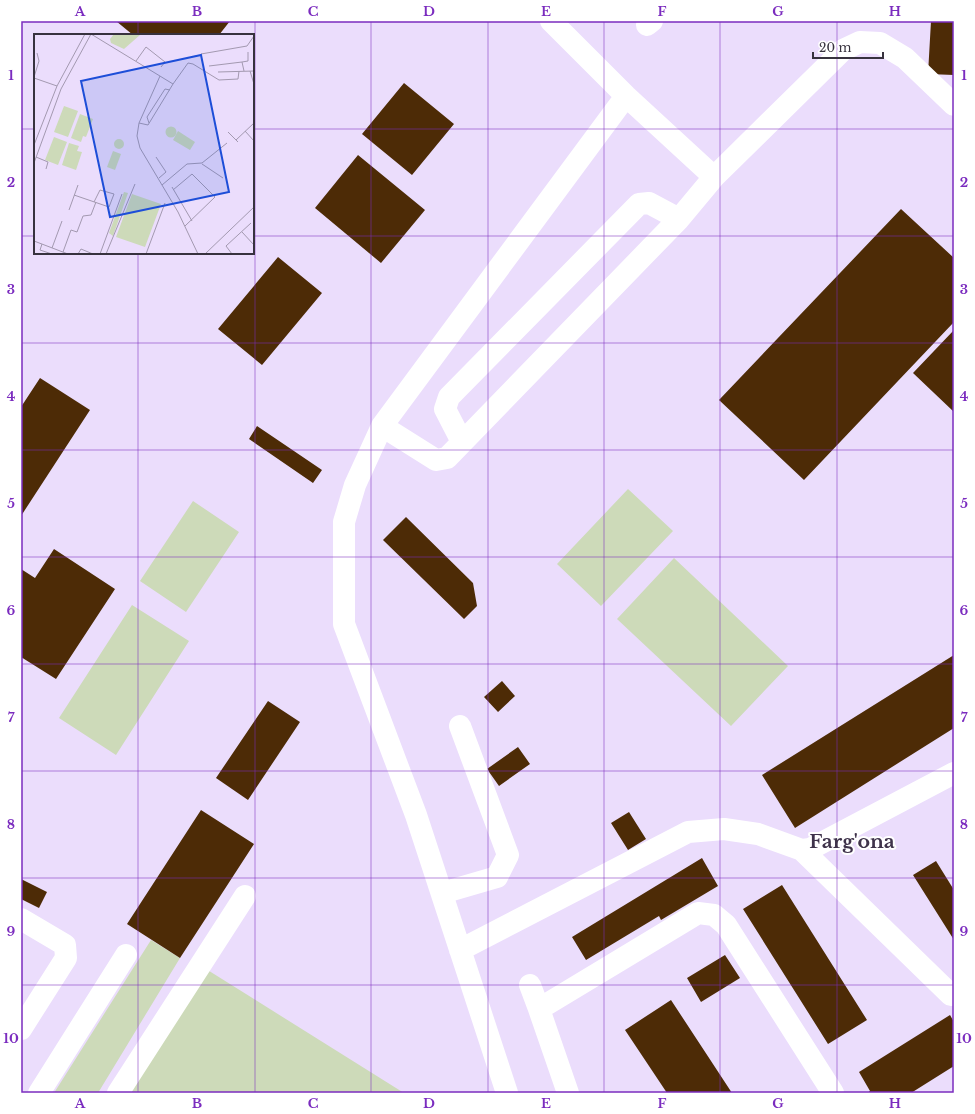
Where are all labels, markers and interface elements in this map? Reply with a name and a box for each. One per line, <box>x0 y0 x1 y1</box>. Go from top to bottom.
text: A <box>74 3 86 20</box>
text: B <box>192 3 202 20</box>
text: C <box>308 3 319 20</box>
text: D <box>423 3 435 20</box>
text: E <box>541 3 551 20</box>
text: F <box>658 3 667 20</box>
text: G <box>772 3 784 20</box>
text: H <box>889 3 901 20</box>
inset map <box>34 34 254 254</box>
scale bar <box>813 34 883 60</box>
text: 20 m <box>819 40 851 55</box>
text: 1 <box>8 67 14 84</box>
text: 1 <box>961 67 967 84</box>
text: 2 <box>7 174 15 191</box>
text: 2 <box>960 174 968 191</box>
text: 3 <box>7 281 15 298</box>
text: 3 <box>960 281 968 298</box>
text: 4 <box>7 388 16 405</box>
text: 4 <box>960 388 969 405</box>
text: 5 <box>7 495 15 512</box>
text: 5 <box>960 495 968 512</box>
text: 6 <box>7 602 16 619</box>
text: 6 <box>960 602 969 619</box>
text: 7 <box>8 709 15 726</box>
text: 7 <box>961 709 968 726</box>
text: 8 <box>7 816 15 833</box>
text: 8 <box>960 816 968 833</box>
district label: Farg'ona <box>809 830 895 853</box>
text: 9 <box>7 923 16 940</box>
text: 9 <box>960 923 969 940</box>
text: 10 <box>3 1030 19 1047</box>
text: 10 <box>956 1030 972 1047</box>
text: A <box>74 1095 86 1112</box>
text: B <box>192 1095 202 1112</box>
text: C <box>308 1095 319 1112</box>
text: D <box>423 1095 435 1112</box>
text: E <box>541 1095 551 1112</box>
text: F <box>658 1095 667 1112</box>
text: G <box>772 1095 784 1112</box>
text: H <box>889 1095 901 1112</box>

